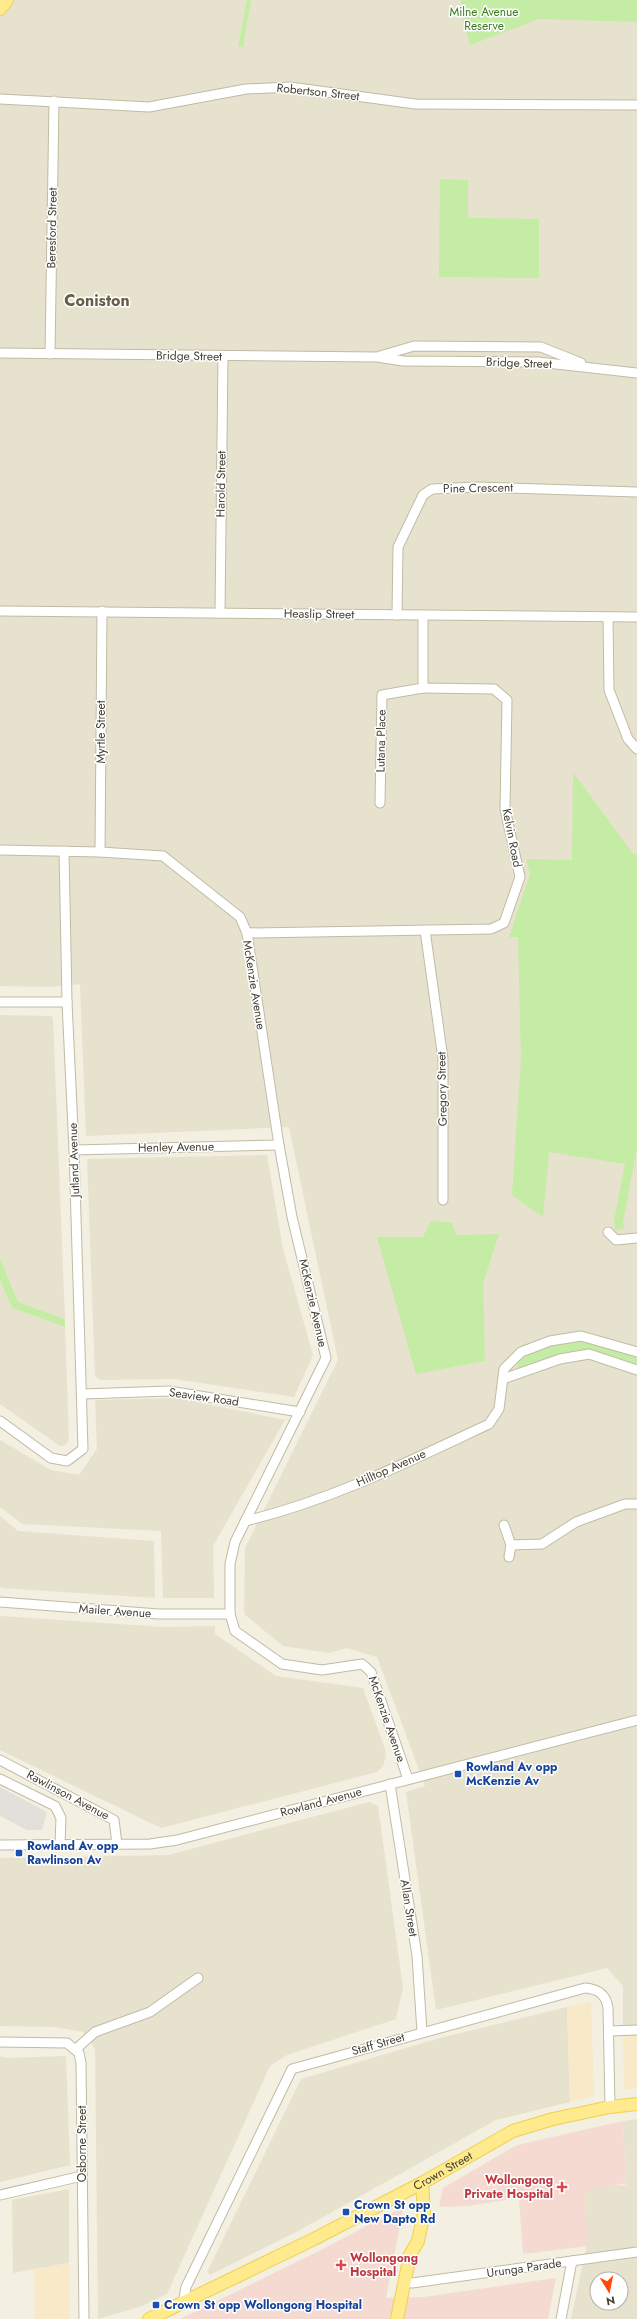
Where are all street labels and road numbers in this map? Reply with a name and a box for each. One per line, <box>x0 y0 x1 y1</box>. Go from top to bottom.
street label: Robertson Street <box>276 79 360 105</box>
street label: Beresford Street <box>42 187 62 269</box>
street label: Bridge Street <box>156 346 222 366</box>
street label: Bridge Street <box>486 353 552 373</box>
street label: Harold Street <box>211 450 231 517</box>
street label: Pine Crescent <box>443 478 513 498</box>
street label: Heaslip Street <box>284 604 354 624</box>
street label: Myrtle Street <box>92 700 110 764</box>
street label: Lutana Place <box>371 709 391 773</box>
street label: Kelvin Road <box>497 807 527 869</box>
street label: McKenzie Avenue <box>238 939 270 1031</box>
street label: Gregory Street <box>432 1051 452 1127</box>
street label: Jutland Avenue <box>64 1122 84 1200</box>
street label: Henley Avenue <box>138 1137 214 1157</box>
street label: McKenzie Avenue <box>294 1257 332 1349</box>
street label: Seaview Road <box>168 1383 240 1411</box>
street label: Hilltop Avenue <box>353 1445 429 1491</box>
street label: Mailer Avenue <box>78 1599 152 1623</box>
street label: McKenzie Avenue <box>364 1673 410 1765</box>
street label: Rawlinson Avenue <box>23 1766 113 1824</box>
street label: Rowland Avenue <box>278 1782 364 1822</box>
street label: Allan Street <box>396 1878 422 1938</box>
street label: Staff Street <box>349 2028 407 2060</box>
street label: Osborne Street <box>73 2106 91 2182</box>
street label: Crown Street <box>410 2147 476 2195</box>
street label: Urunga Parade <box>485 2254 563 2282</box>

